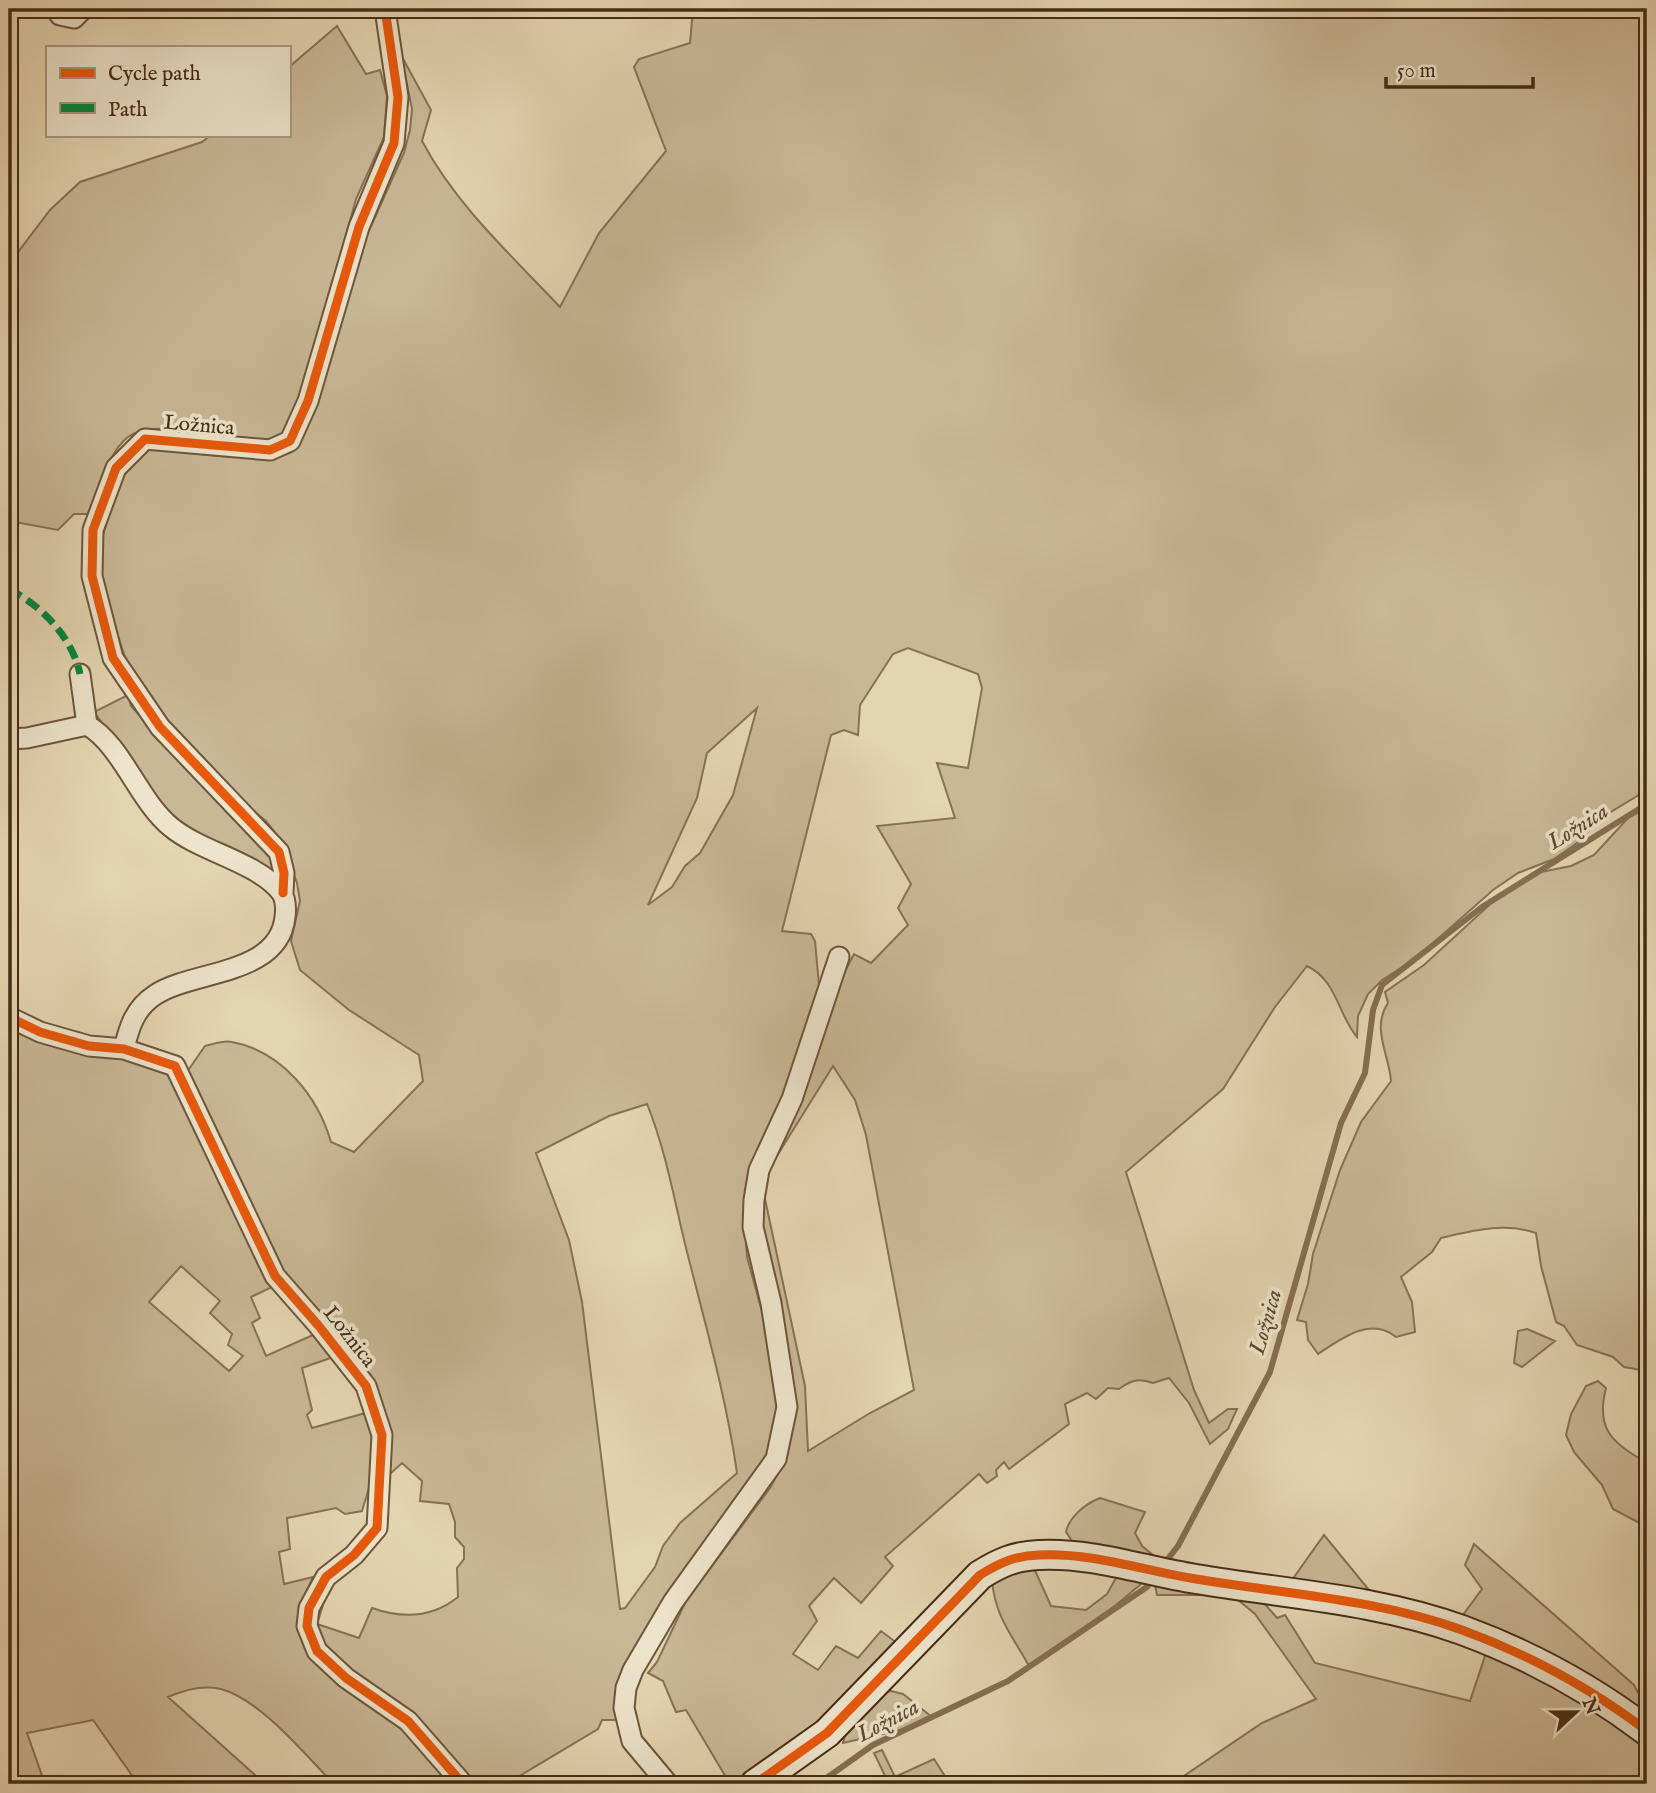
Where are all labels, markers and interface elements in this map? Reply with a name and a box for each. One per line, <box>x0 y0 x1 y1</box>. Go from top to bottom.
legend <box>46 46 290 136</box>
scale bar <box>1386 46 1534 90</box>
text: 50 m <box>1397 58 1436 85</box>
text: Cycle path <box>108 61 201 88</box>
text: Path <box>108 97 147 124</box>
street label: Ložnica <box>162 409 236 443</box>
water label: Ložnica <box>1541 797 1614 857</box>
water label: Ložnica <box>1243 1286 1289 1359</box>
street label: Ložnica <box>317 1301 382 1374</box>
north arrow <box>1540 1678 1610 1748</box>
water label: Ložnica <box>851 1693 924 1750</box>
text: N <box>1575 1693 1604 1719</box>

